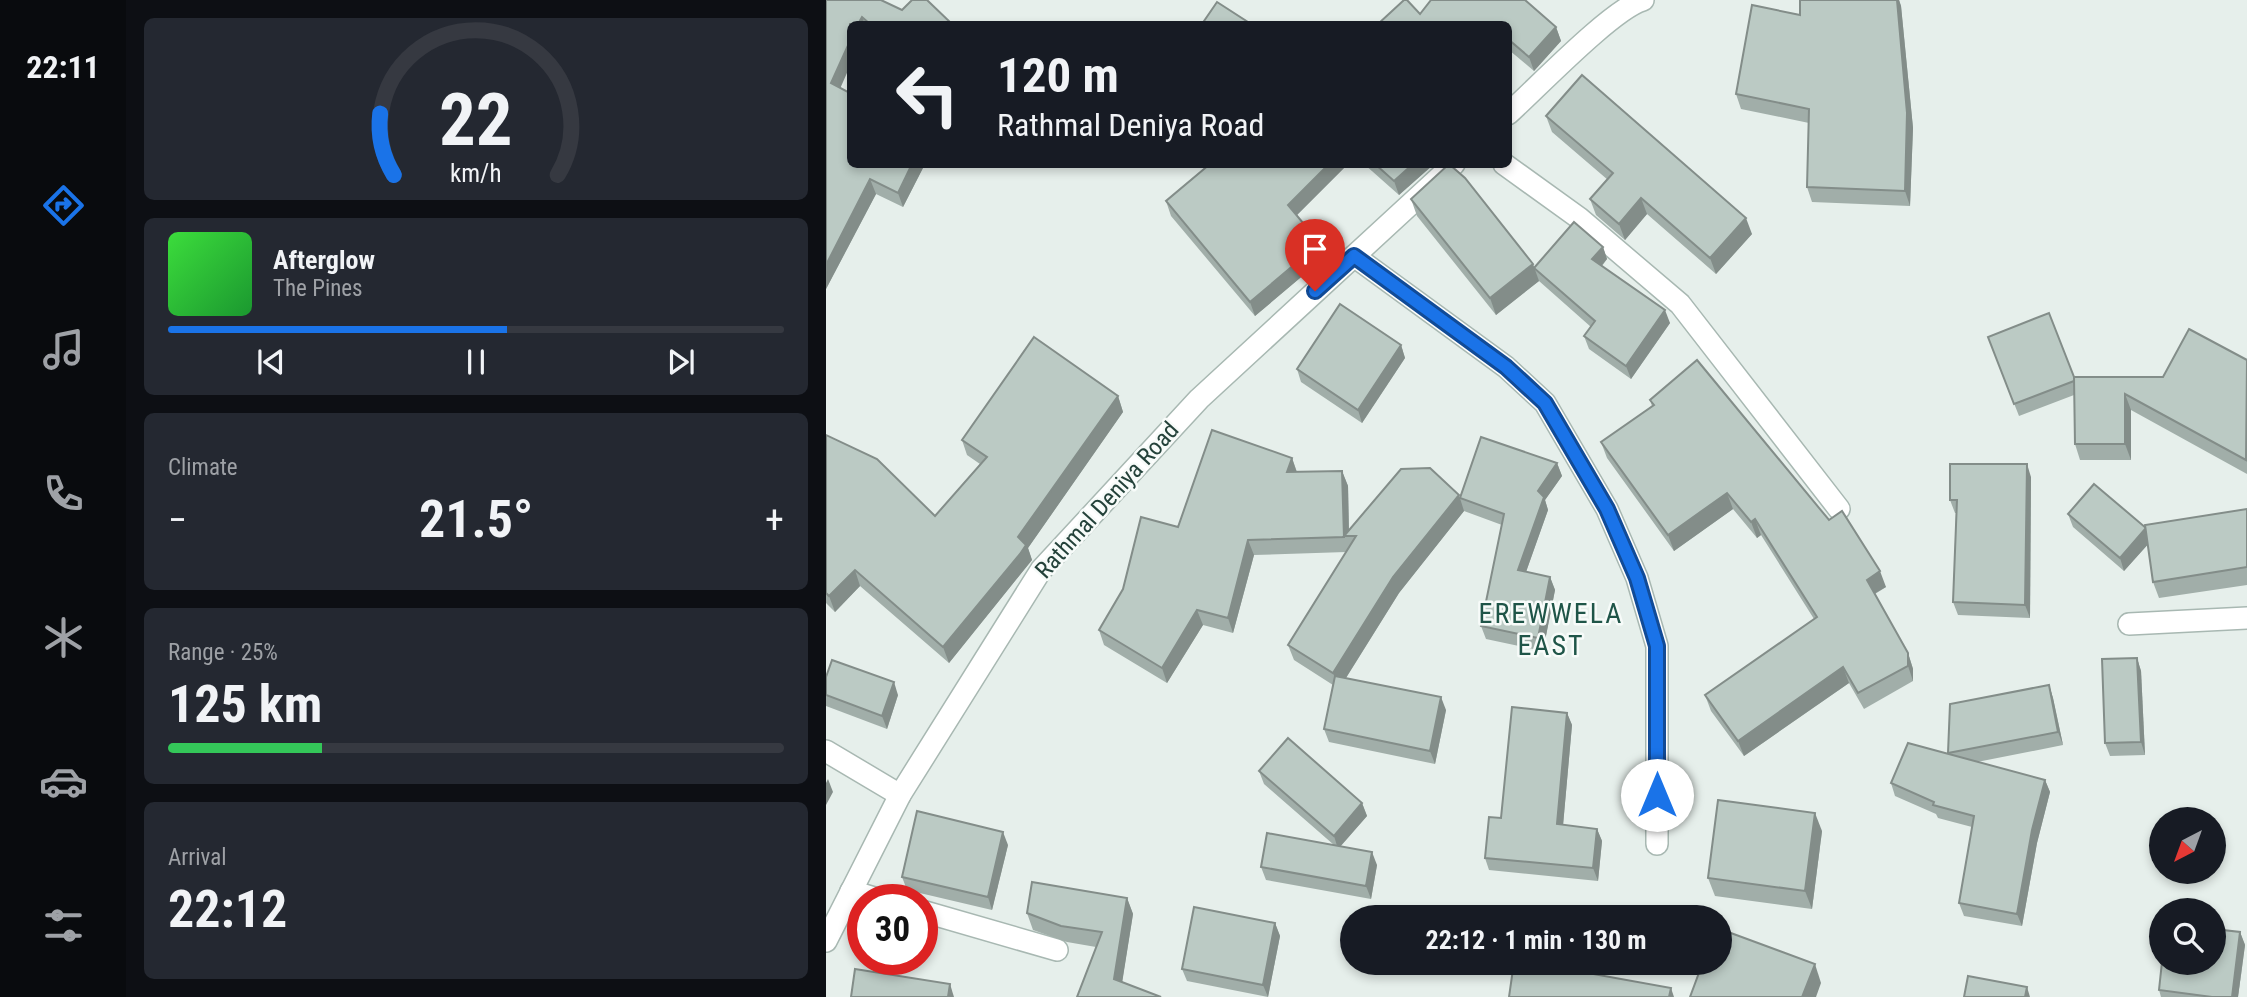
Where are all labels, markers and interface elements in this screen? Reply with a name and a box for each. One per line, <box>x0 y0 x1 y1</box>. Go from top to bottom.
text: 120 m <box>997 47 1119 104</box>
text: 22:11 <box>26 48 100 86</box>
icon: left <box>882 49 973 140</box>
text: 22 <box>439 77 513 163</box>
text: Rathmal Deniya Road <box>997 106 1264 144</box>
text: km/h <box>450 159 502 188</box>
icon: directions <box>39 181 88 230</box>
pin <box>1285 219 1345 291</box>
icon: arrive <box>1296 230 1334 268</box>
text: Afterglow <box>273 245 375 275</box>
text: The Pines <box>273 275 363 302</box>
icon: music <box>39 325 88 374</box>
icon: previous <box>252 343 290 381</box>
icon: pause <box>457 343 495 381</box>
icon: next <box>662 343 700 381</box>
street label: Rathmal Deniya Road <box>1029 416 1185 584</box>
text: Climate <box>168 454 238 481</box>
icon: phone <box>39 469 88 518</box>
text: 21.5° <box>419 489 533 550</box>
text: − <box>168 498 187 542</box>
text: + <box>765 498 784 542</box>
district label: EREWWELA EAST <box>1479 597 1624 662</box>
icon: climate <box>39 613 88 662</box>
text: Range · 25% <box>168 639 278 666</box>
text: 125 km <box>168 674 322 735</box>
icon: car <box>39 757 88 806</box>
position arrow <box>1620 758 1694 832</box>
north arrow <box>2149 807 2226 884</box>
map controls <box>2149 807 2226 975</box>
text: Arrival <box>168 844 227 871</box>
text: 22:12 <box>168 879 287 940</box>
speed limit sign: 30 <box>847 884 938 975</box>
button: search <box>2149 898 2226 975</box>
icon: filters <box>39 901 88 950</box>
text: 22:12 · 1 min · 130 m <box>1426 925 1646 955</box>

